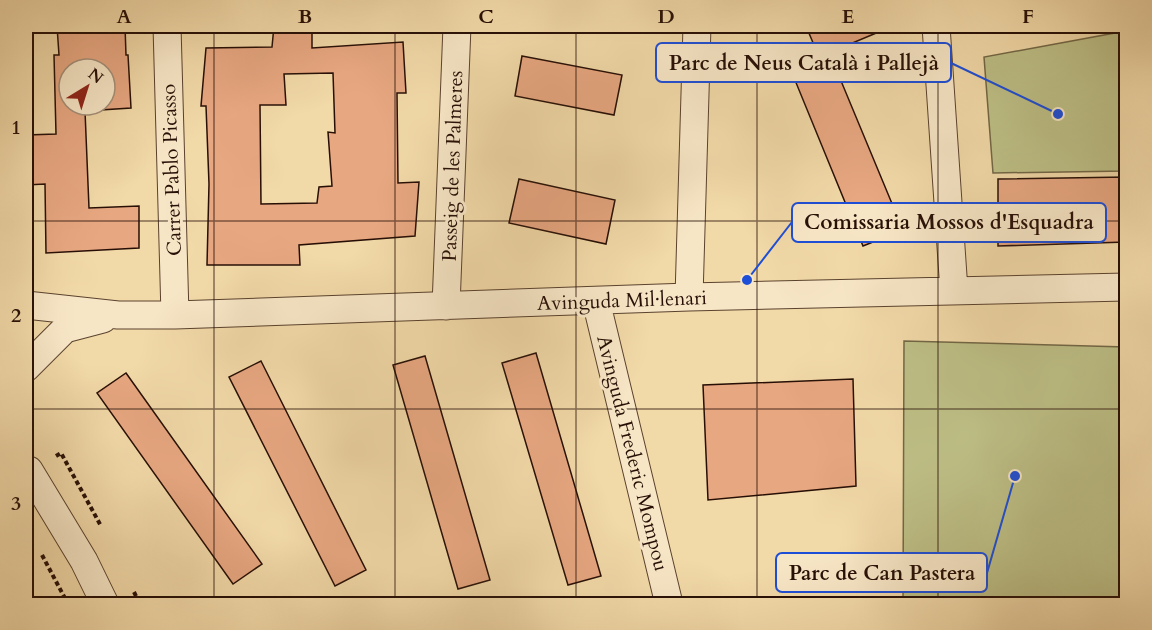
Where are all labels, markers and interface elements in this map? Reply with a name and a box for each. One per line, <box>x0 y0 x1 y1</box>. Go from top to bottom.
text: A <box>116 3 132 30</box>
text: B <box>298 3 312 30</box>
text: C <box>478 3 494 30</box>
text: D <box>657 3 675 30</box>
text: E <box>842 3 854 30</box>
text: F <box>1022 3 1034 30</box>
callout: Parc de Neus Català i Pallejà <box>656 43 951 82</box>
text: Parc de Neus Català i Pallejà <box>669 49 940 78</box>
north arrow <box>57 57 117 117</box>
text: N <box>83 63 108 89</box>
street label: Passeig de les Palmeres <box>436 70 469 262</box>
street label: Carrer Pablo Picasso <box>155 83 188 256</box>
text: 1 <box>11 114 21 141</box>
callout: Comissaria Mossos d'Esquadra <box>792 203 1106 242</box>
text: Comissaria Mossos d'Esquadra <box>804 208 1094 237</box>
street label: Avinguda Mil·lenari <box>537 284 708 317</box>
text: 2 <box>11 302 21 329</box>
street label: Avinguda Frederic Mompou <box>590 332 675 574</box>
text: 3 <box>11 490 21 517</box>
callout: Parc de Can Pastera <box>776 553 987 592</box>
text: Parc de Can Pastera <box>789 559 976 588</box>

